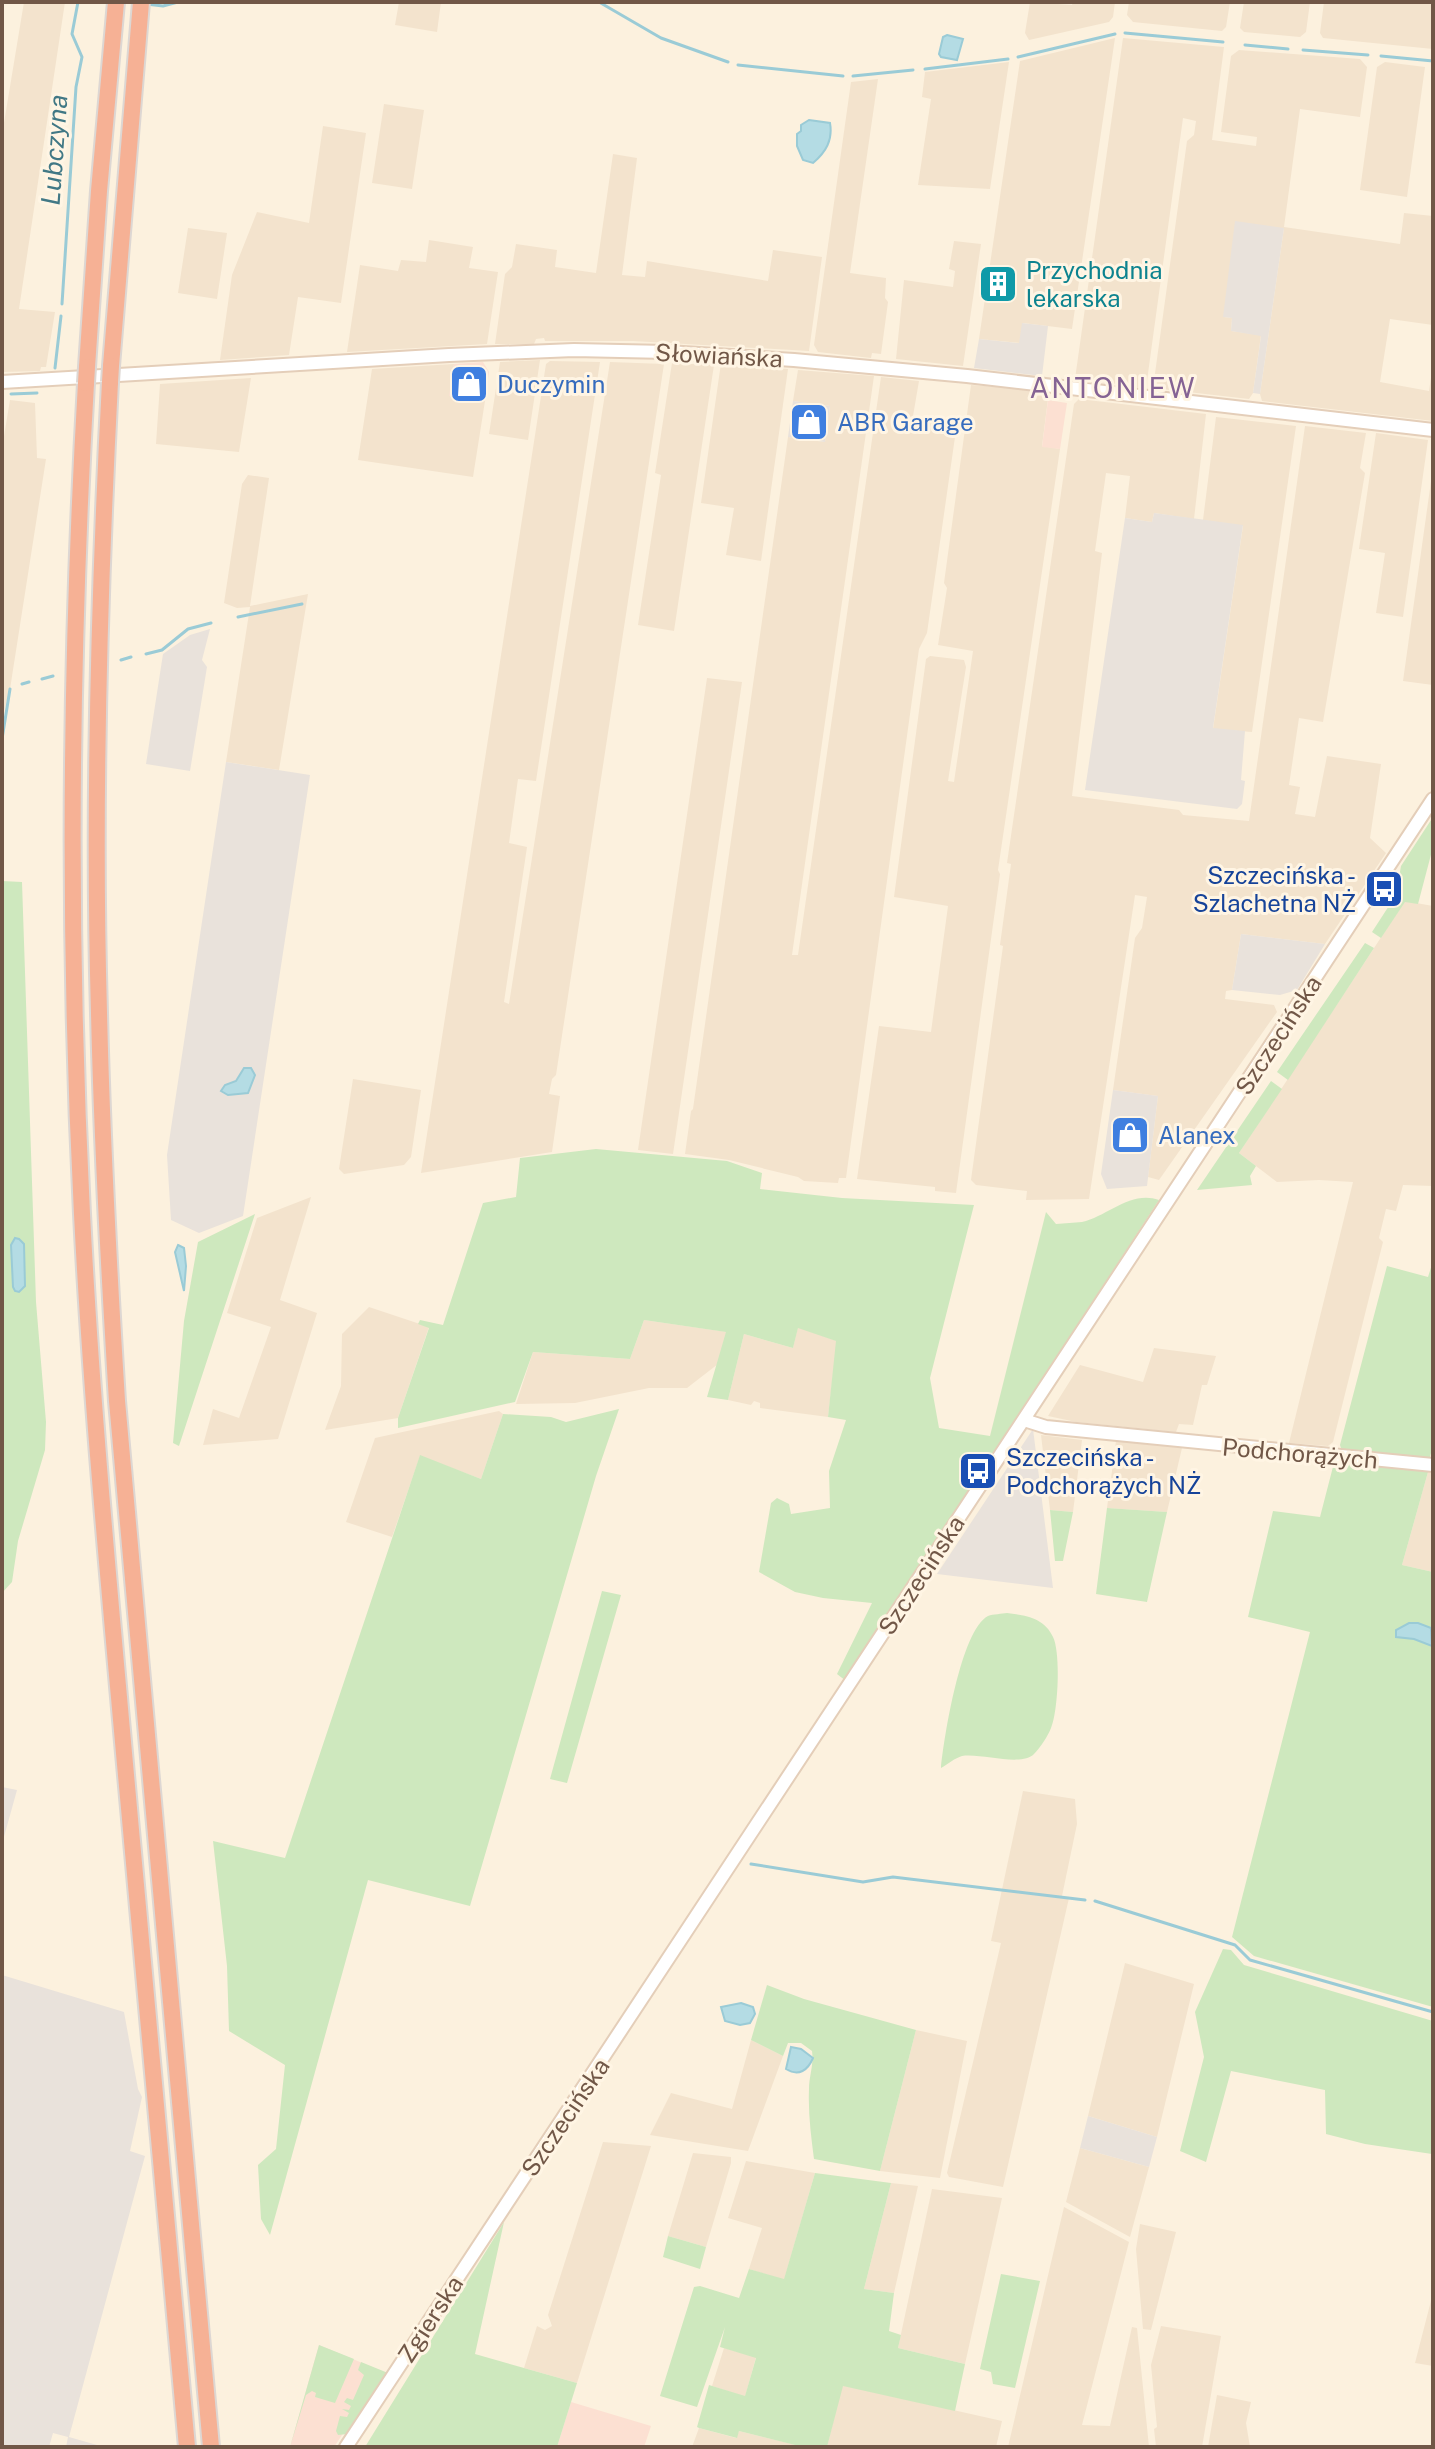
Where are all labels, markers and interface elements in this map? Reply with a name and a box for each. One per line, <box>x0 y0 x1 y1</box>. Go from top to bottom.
water label: Lubczyna <box>35 94 73 206</box>
place label: Przychodnia lekarska <box>1026 256 1163 312</box>
building icon: Przychodnia lekarska <box>977 263 1019 305</box>
street label: Słowiańska <box>655 338 783 372</box>
shop icon: Duczymin <box>448 363 490 405</box>
place label: Duczymin <box>497 370 605 398</box>
district label: ANTONIEW <box>1029 371 1197 404</box>
shop icon: ABR Garage <box>788 401 830 443</box>
place label: ABR Garage <box>837 408 974 436</box>
place label: Szczecińska - Szlachetna NŻ <box>1193 861 1356 917</box>
bus stop icon: Szczecińska - Szlachetna NŻ <box>1363 868 1405 910</box>
street label: Szczecińska <box>1229 970 1327 1100</box>
shop icon: Alanex <box>1109 1114 1151 1156</box>
place label: Alanex <box>1158 1121 1236 1149</box>
street label: Podchorążych <box>1221 1432 1379 1474</box>
place label: Szczecińska - Podchorążych NŻ <box>1006 1443 1201 1499</box>
bus stop icon: Szczecińska - Podchorążych NŻ <box>957 1450 999 1492</box>
street label: Szczecińska <box>872 1510 970 1640</box>
street label: Szczecińska <box>515 2053 615 2181</box>
street label: Zgierska <box>392 2270 468 2368</box>

